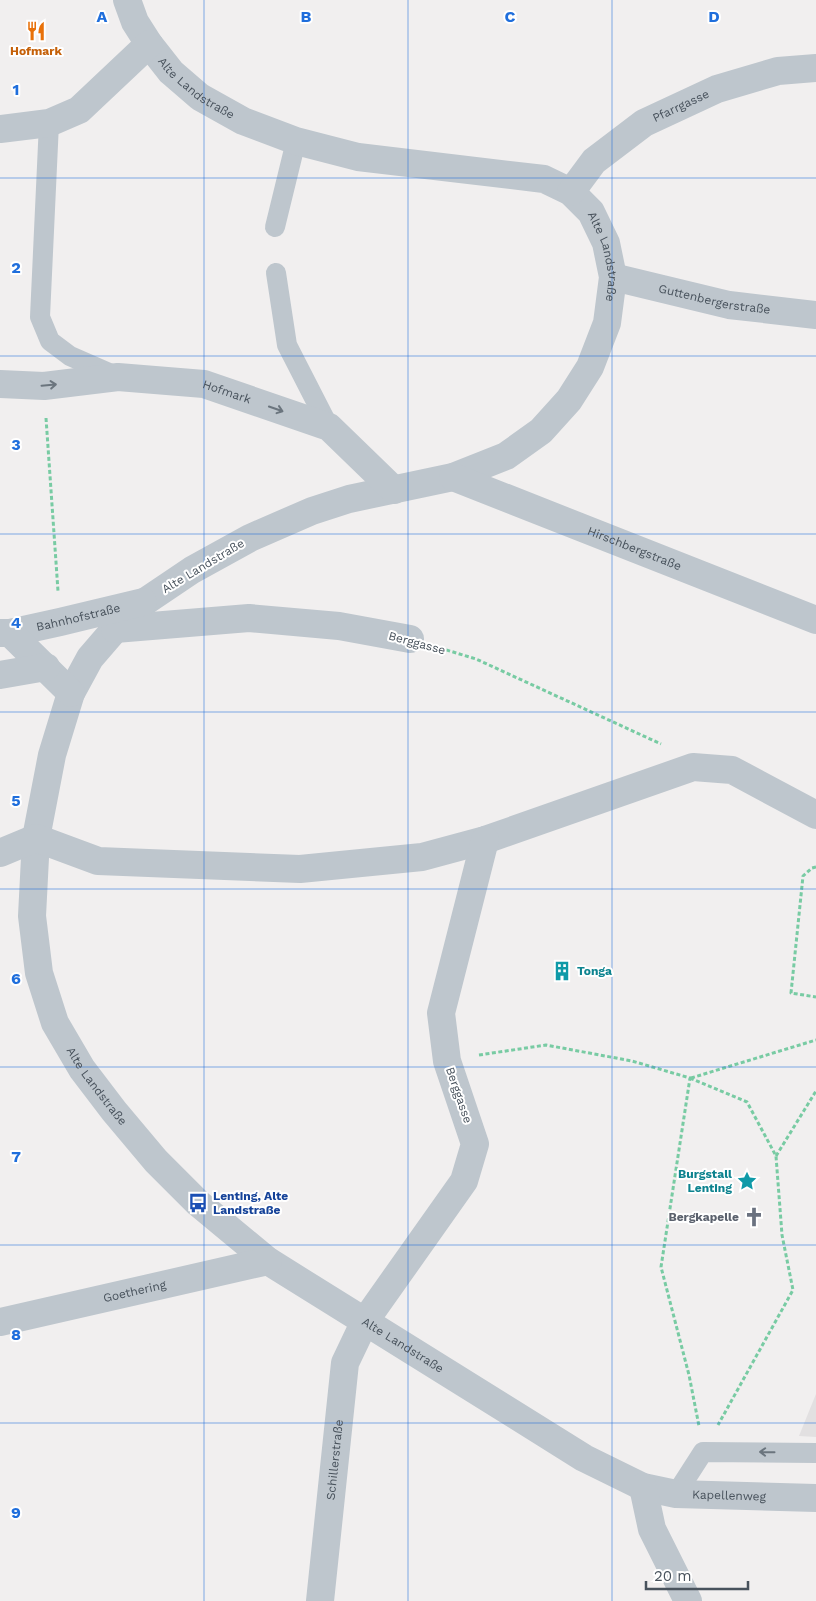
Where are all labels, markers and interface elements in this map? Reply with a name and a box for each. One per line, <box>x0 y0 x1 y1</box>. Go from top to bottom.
text: A <box>97 7 108 26</box>
text: B <box>301 7 312 26</box>
text: C <box>505 7 516 26</box>
text: D <box>708 7 720 26</box>
restaurant icon: Hofmark <box>25 20 47 42</box>
place label: Hofmark <box>10 44 62 58</box>
street label: Alte Landstraße <box>155 54 237 122</box>
text: 1 <box>13 80 19 99</box>
street label: Pfarrgasse <box>650 87 711 125</box>
street label: Alte Landstraße <box>585 209 620 303</box>
text: 2 <box>11 258 21 277</box>
street label: Guttenbergerstraße <box>657 281 771 317</box>
street label: Hofmark <box>201 377 253 407</box>
one-way arrow <box>40 381 56 390</box>
one-way arrow <box>268 405 283 414</box>
text: 3 <box>11 435 21 454</box>
street label: Hirschbergstraße <box>585 524 684 573</box>
street label: Alte Landstraße <box>159 536 247 596</box>
street label: Bahnhofstraße <box>35 601 122 634</box>
text: 4 <box>11 613 21 632</box>
street label: Berggasse <box>387 629 447 657</box>
text: 5 <box>11 791 21 810</box>
building icon: Tonga <box>551 960 573 982</box>
place label: Tonga <box>577 964 612 978</box>
text: 6 <box>11 969 21 988</box>
street label: Alte Landstraße <box>64 1044 130 1128</box>
street label: Berggasse <box>443 1065 475 1125</box>
text: 7 <box>11 1147 21 1166</box>
place label: Burgstall Lenting <box>678 1167 732 1195</box>
place icon: Burgstall Lenting <box>736 1170 758 1192</box>
place label: Lenting, Alte Landstraße <box>213 1189 288 1217</box>
bus stop icon: Lenting, Alte Landstraße <box>187 1192 209 1214</box>
church icon: Bergkapelle <box>743 1206 765 1228</box>
place label: Bergkapelle <box>668 1210 739 1224</box>
street label: Goethering <box>102 1277 168 1305</box>
street label: Alte Landstraße <box>359 1314 446 1376</box>
text: 8 <box>11 1325 21 1344</box>
street label: Schillerstraße <box>324 1419 346 1501</box>
one-way arrow <box>760 1447 776 1457</box>
street label: Kapellenweg <box>692 1487 767 1504</box>
text: 9 <box>11 1503 21 1522</box>
scale bar <box>646 1558 748 1590</box>
text: 20 m <box>654 1567 692 1585</box>

